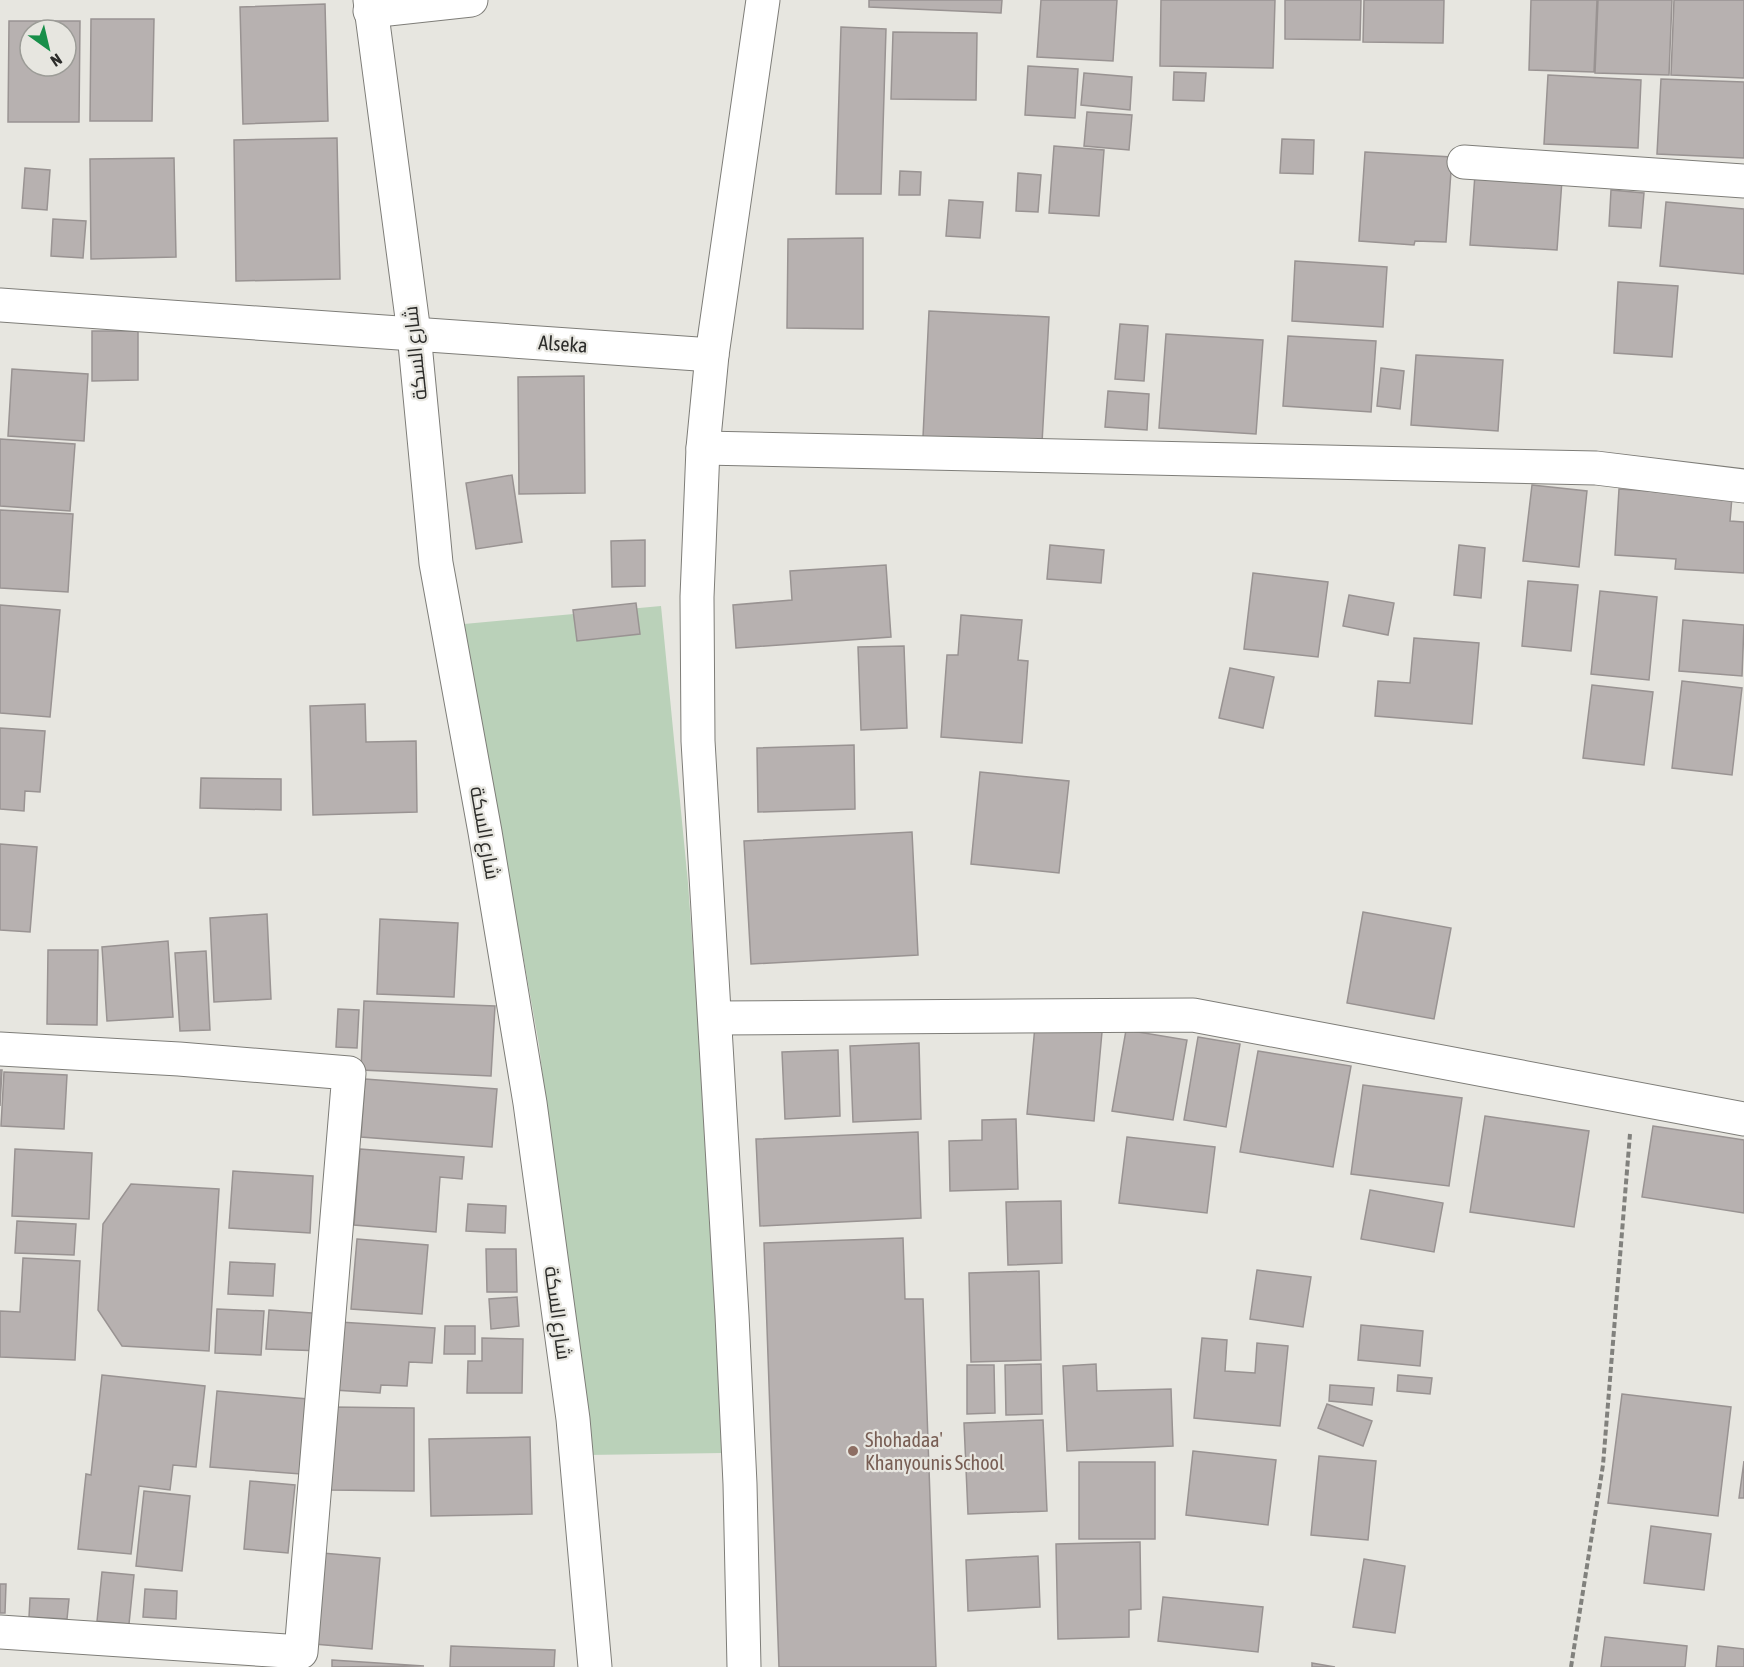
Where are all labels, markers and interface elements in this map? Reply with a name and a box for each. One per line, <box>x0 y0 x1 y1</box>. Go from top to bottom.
north arrow <box>18 18 78 78</box>
text: N <box>47 50 65 71</box>
street label: شارع السكة <box>398 305 434 401</box>
street label: Alseka <box>538 330 588 357</box>
street label: شارع السكة <box>463 784 505 882</box>
street label: شارع السكة <box>538 1265 576 1362</box>
place label: Shohadaa' Khanyounis School <box>865 1428 1005 1474</box>
marker: Shohadaa' Khanyounis School <box>846 1444 860 1458</box>

